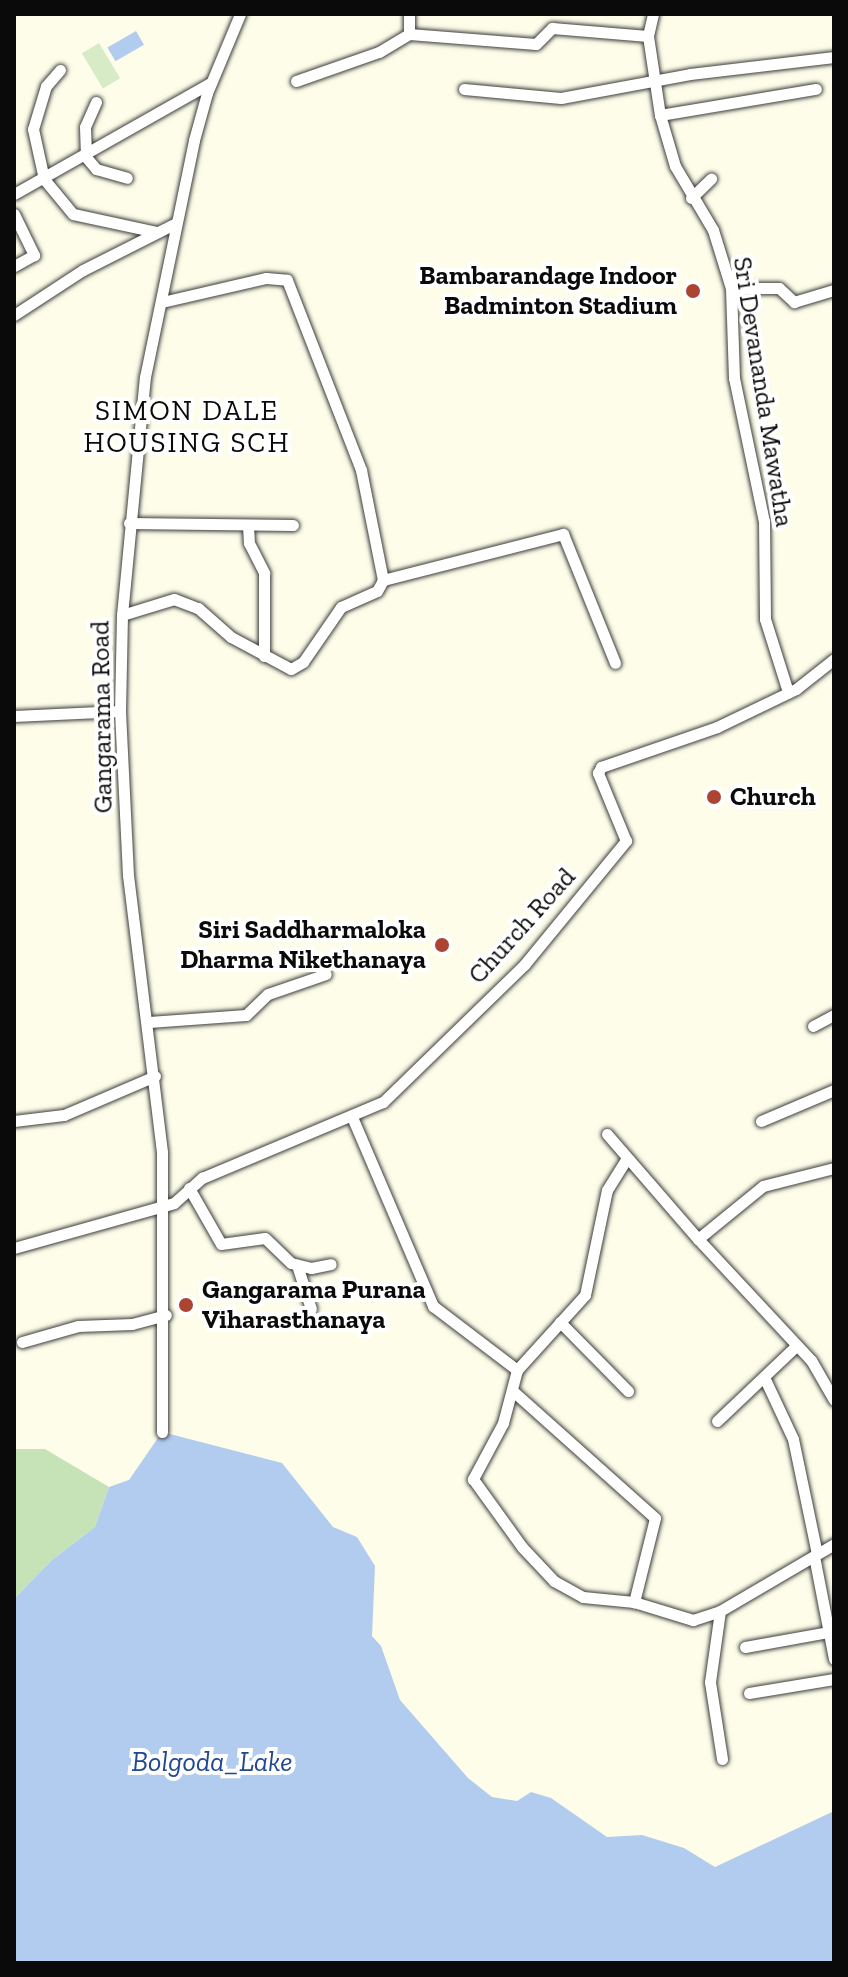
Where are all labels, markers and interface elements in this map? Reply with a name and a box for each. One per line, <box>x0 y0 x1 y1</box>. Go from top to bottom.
street label: Sri Devananda Mawatha <box>726 255 800 529</box>
place label: Bambarandage Indoor Badminton Stadium <box>419 260 677 322</box>
marker: Bambarandage Indoor Badminton Stadium <box>684 282 702 300</box>
district label: SIMON DALE HOUSING SCH <box>83 394 291 460</box>
street label: Gangarama Road <box>85 620 119 814</box>
place label: Church <box>730 781 816 813</box>
marker: Church <box>705 788 723 806</box>
street label: Church Road <box>462 862 582 990</box>
place label: Siri Saddharmaloka Dharma Nikethanaya <box>180 914 426 976</box>
marker: Siri Saddharmaloka Dharma Nikethanaya <box>433 936 451 954</box>
place label: Gangarama Purana Viharasthanaya <box>202 1274 426 1336</box>
marker: Gangarama Purana Viharasthanaya <box>177 1296 195 1314</box>
water label: Bolgoda_Lake <box>132 1745 292 1779</box>

